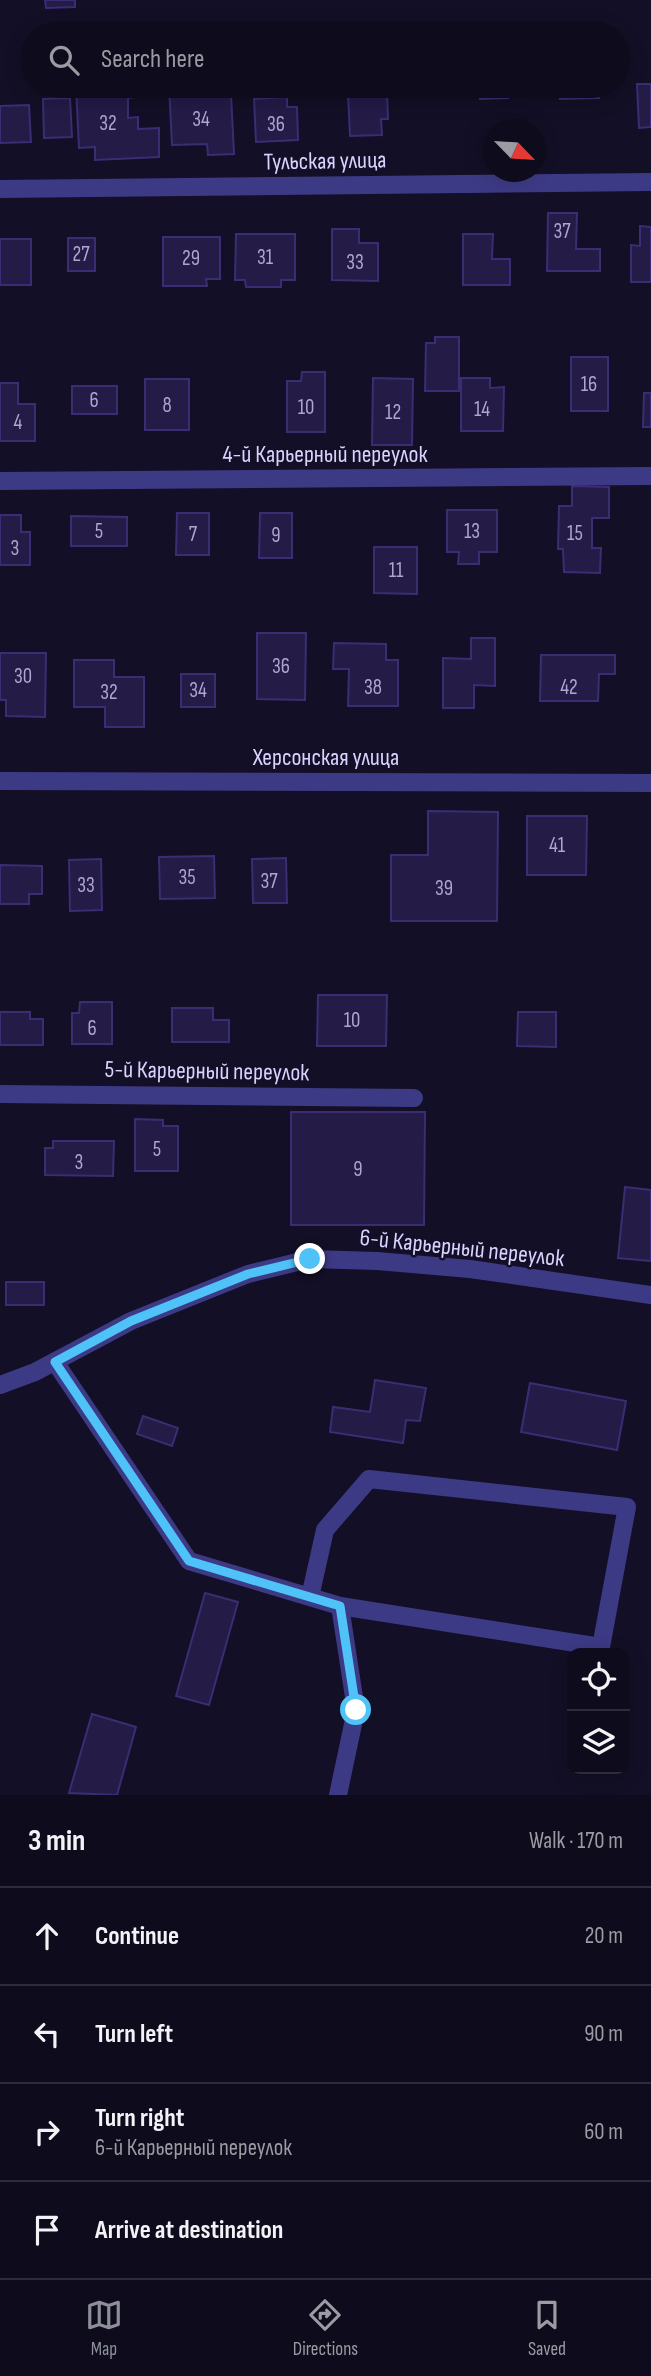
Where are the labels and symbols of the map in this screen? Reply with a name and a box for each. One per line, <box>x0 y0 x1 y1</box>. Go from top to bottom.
house number: 34 <box>192 107 210 132</box>
house number: 32 <box>99 111 117 136</box>
house number: 36 <box>267 112 285 137</box>
north arrow <box>483 119 546 182</box>
street label: Тульская улица <box>263 145 387 177</box>
house number: 37 <box>553 219 571 244</box>
house number: 27 <box>72 242 90 267</box>
house number: 31 <box>257 245 274 270</box>
house number: 29 <box>182 246 200 271</box>
house number: 33 <box>346 250 364 275</box>
house number: 16 <box>581 372 597 397</box>
house number: 6 <box>89 388 99 413</box>
house number: 8 <box>162 393 172 418</box>
house number: 10 <box>298 395 314 420</box>
house number: 14 <box>474 397 490 422</box>
house number: 12 <box>385 400 401 425</box>
house number: 4 <box>14 410 23 435</box>
street label: 4-й Карьерный переулок <box>222 440 428 469</box>
house number: 5 <box>95 519 103 544</box>
house number: 13 <box>464 519 480 544</box>
house number: 15 <box>567 521 583 546</box>
house number: 7 <box>189 522 198 547</box>
house number: 9 <box>271 523 281 548</box>
house number: 3 <box>11 536 19 561</box>
house number: 11 <box>389 558 404 583</box>
house number: 36 <box>272 654 290 679</box>
house number: 30 <box>14 664 32 689</box>
house number: 38 <box>364 675 382 700</box>
house number: 42 <box>560 675 578 700</box>
house number: 34 <box>189 678 207 703</box>
house number: 32 <box>100 680 118 705</box>
street label: Херсонская улица <box>252 743 399 772</box>
house number: 41 <box>549 833 566 858</box>
house number: 35 <box>178 865 196 890</box>
house number: 37 <box>260 869 278 894</box>
house number: 33 <box>77 873 95 898</box>
house number: 39 <box>435 876 453 901</box>
house number: 10 <box>344 1008 360 1033</box>
house number: 6 <box>87 1016 97 1041</box>
street label: 5-й Карьерный переулок <box>104 1055 310 1087</box>
house number: 5 <box>153 1137 161 1162</box>
house number: 3 <box>75 1150 83 1175</box>
house number: 9 <box>353 1157 363 1182</box>
street label: 6-й Карьерный переулок <box>358 1223 567 1273</box>
route end <box>294 1243 325 1274</box>
route start <box>340 1694 371 1725</box>

